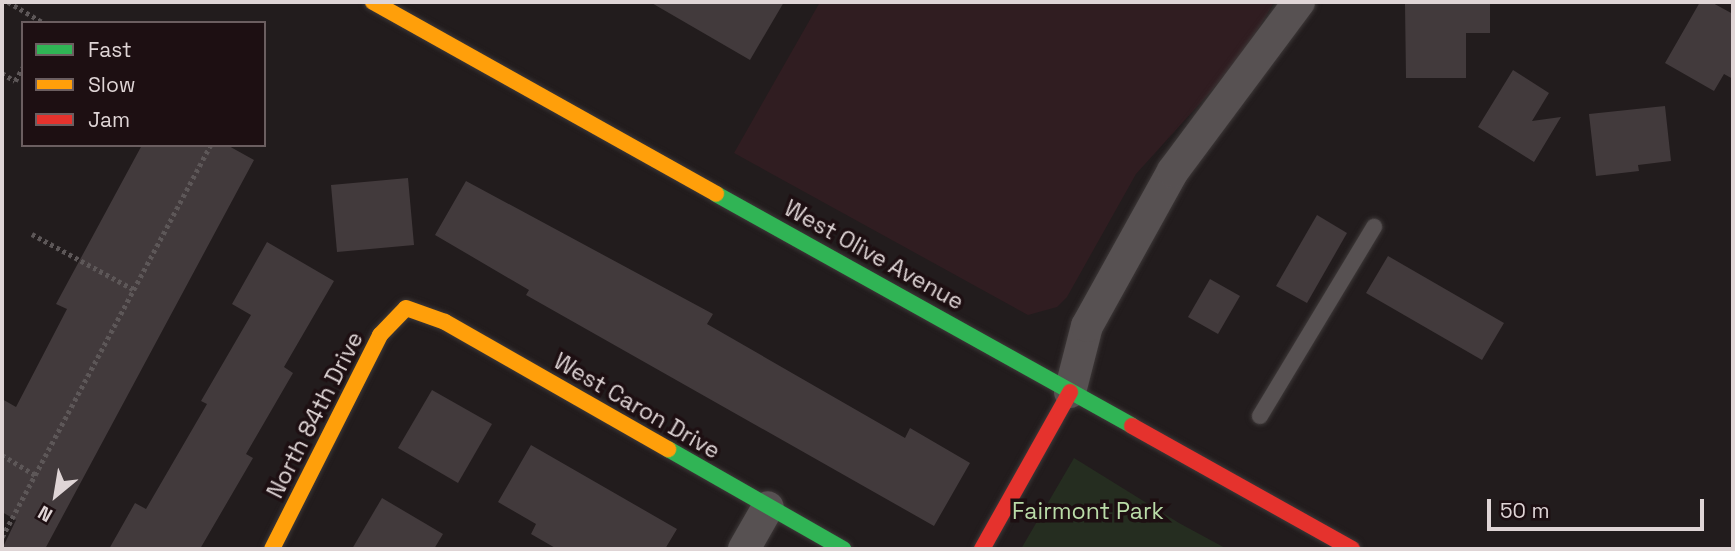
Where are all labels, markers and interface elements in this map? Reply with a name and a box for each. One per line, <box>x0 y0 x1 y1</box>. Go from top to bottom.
legend <box>21 21 266 147</box>
text: Fast <box>88 36 132 63</box>
text: Slow <box>88 71 136 98</box>
text: Jam <box>88 106 130 133</box>
street label: West Olive Avenue <box>779 194 969 316</box>
street label: North 84th Drive <box>261 327 369 503</box>
street label: West Caron Drive <box>549 347 725 465</box>
north arrow <box>21 460 91 530</box>
scale bar <box>1490 484 1707 528</box>
park label: Fairmont Park <box>1012 497 1164 525</box>
text: 50 m <box>1500 497 1550 524</box>
text: N <box>33 500 57 528</box>

